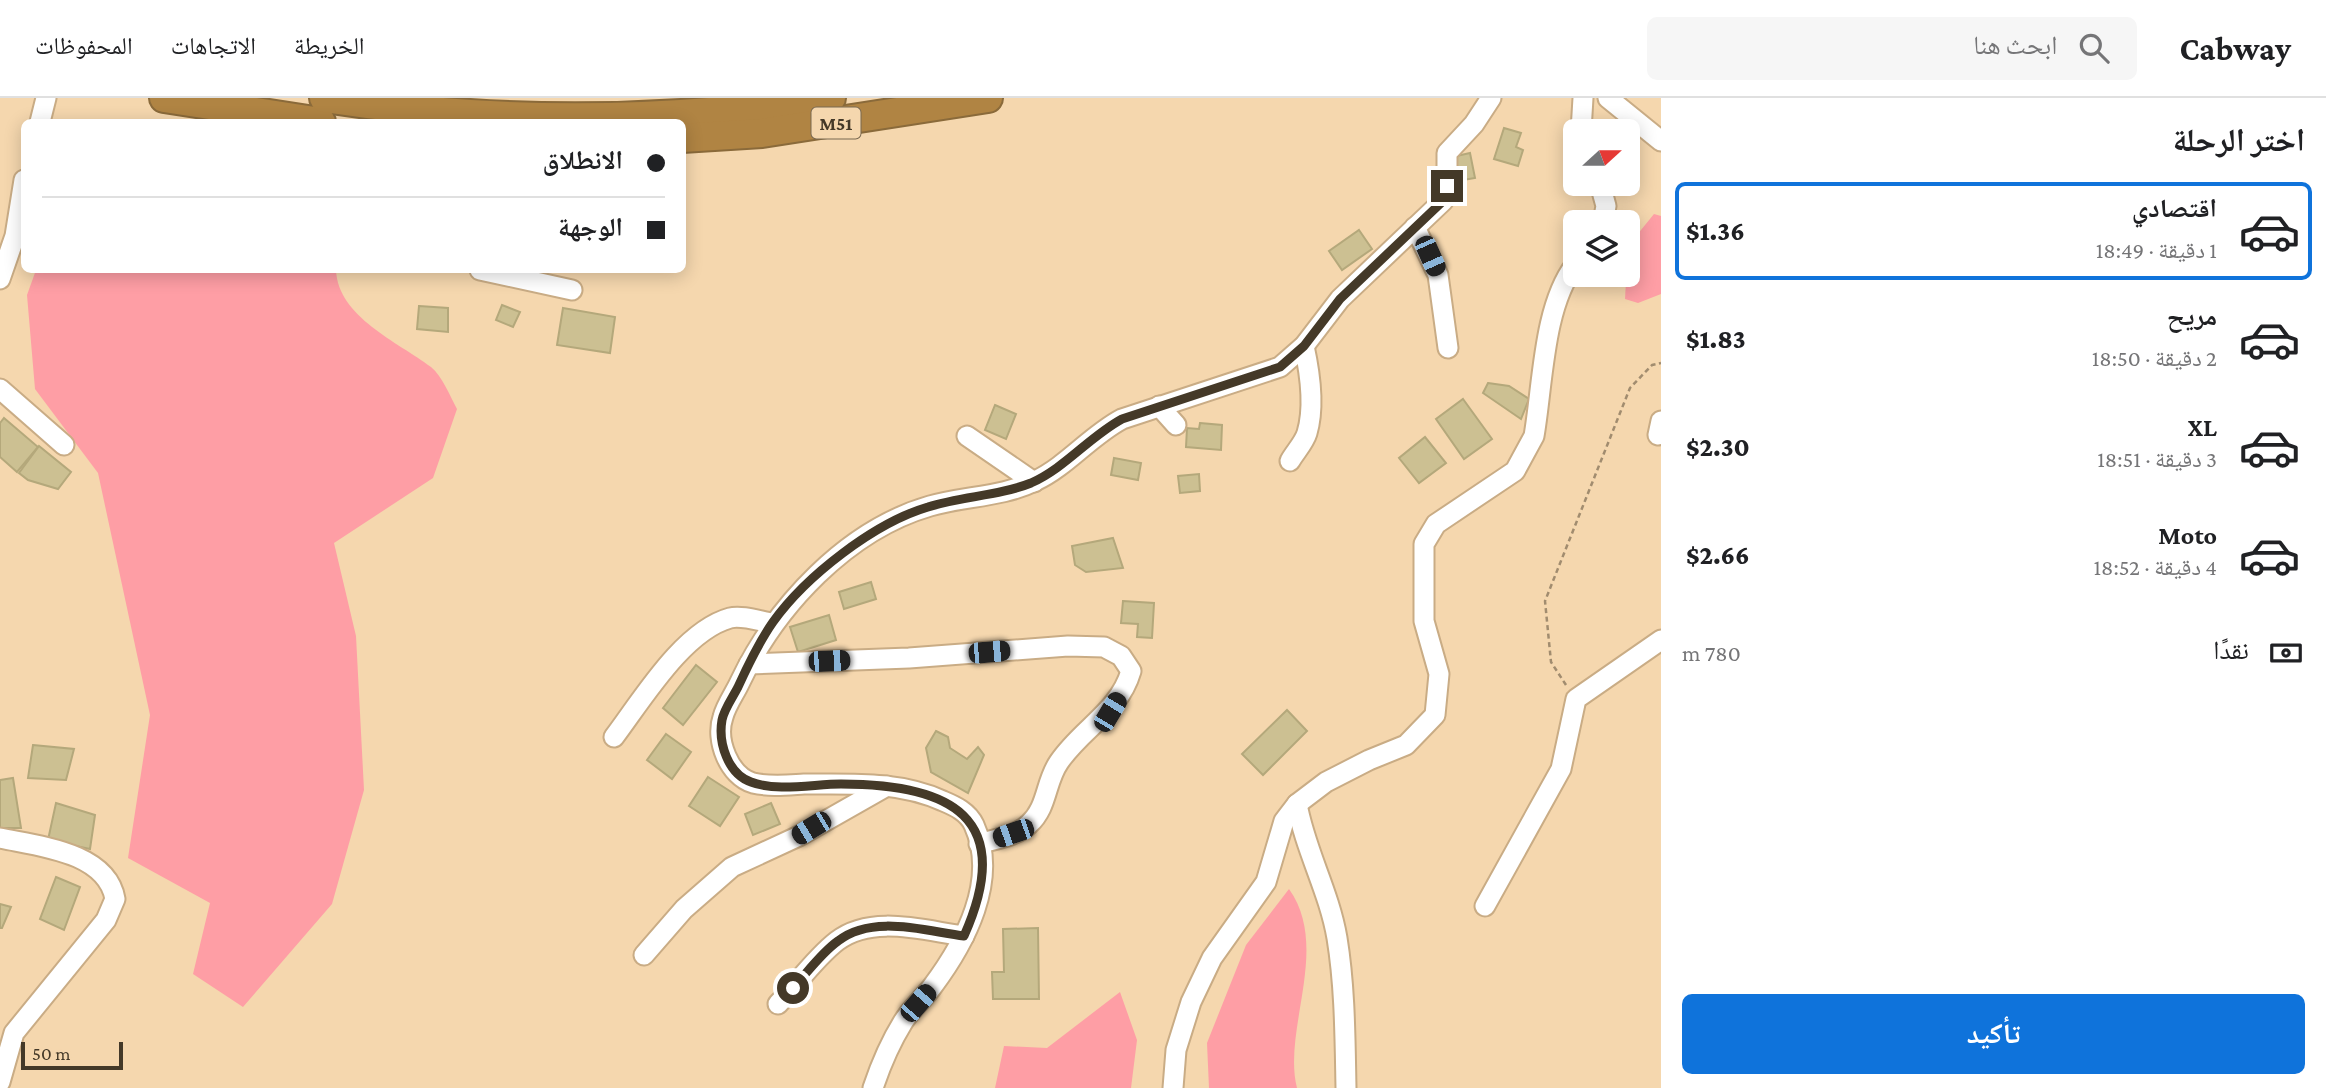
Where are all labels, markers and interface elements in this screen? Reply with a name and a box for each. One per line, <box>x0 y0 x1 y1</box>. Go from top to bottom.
search box <box>1647 17 2137 80</box>
icon: search <box>2075 29 2113 67</box>
text: Cabway <box>2179 30 2291 67</box>
text: ابحث هنا <box>1973 31 2057 60</box>
text: المحفوظات <box>35 32 133 59</box>
text: الاتجاهات <box>171 32 256 59</box>
text: الخريطة <box>294 32 365 59</box>
road number: M51 <box>812 108 860 139</box>
north arrow <box>1563 119 1640 196</box>
map controls <box>1563 119 1640 287</box>
text: اختر الرحلة <box>2173 122 2305 158</box>
text: الانطلاق <box>543 146 623 175</box>
route end <box>1431 170 1463 202</box>
text: اقتصادي <box>2132 194 2217 223</box>
icon: car <box>2238 200 2301 263</box>
button: layers <box>1563 210 1640 287</box>
text: الوجهة <box>558 213 623 242</box>
text: $1.36 <box>1686 217 1745 246</box>
car <box>1412 233 1449 279</box>
text: 1 دقيقة · 18:49 <box>2096 237 2217 263</box>
text: مريح <box>2167 302 2217 331</box>
icon: car <box>2238 308 2301 371</box>
text: $1.83 <box>1686 325 1746 354</box>
text: 2 دقيقة · 18:50 <box>2092 345 2217 371</box>
text: XL <box>2188 413 2217 442</box>
icon: car <box>2238 416 2301 479</box>
text: $2.30 <box>1686 433 1750 462</box>
text: 3 دقيقة · 18:51 <box>2097 446 2217 472</box>
text: Moto <box>2158 521 2217 550</box>
icon: car <box>2238 524 2301 587</box>
text: $2.66 <box>1686 541 1750 570</box>
text: 4 دقيقة · 18:52 <box>2093 554 2217 580</box>
icon: cash <box>2267 634 2305 672</box>
text: نقدًا <box>2213 636 2249 665</box>
car <box>968 640 1011 664</box>
text: 780 m <box>1682 640 1741 666</box>
car <box>808 650 851 672</box>
car <box>1091 689 1130 735</box>
car <box>788 808 835 848</box>
car <box>990 816 1037 850</box>
route start <box>777 972 809 1004</box>
car <box>897 980 940 1026</box>
button: تأكيد <box>1682 994 2305 1074</box>
scale bar <box>21 1039 122 1071</box>
text: 50 m <box>32 1043 71 1064</box>

